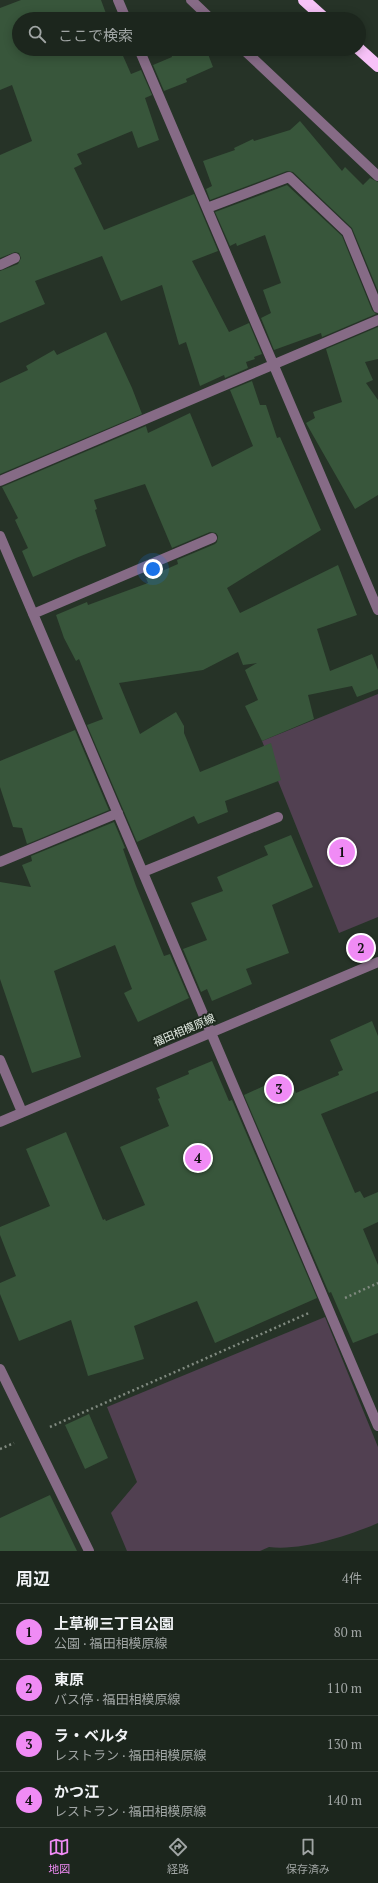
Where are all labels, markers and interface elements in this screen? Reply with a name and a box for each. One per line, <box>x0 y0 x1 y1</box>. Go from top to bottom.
search box <box>12 12 366 56</box>
icon: search <box>26 23 48 45</box>
text: ここで検索 <box>58 25 133 45</box>
your location <box>143 559 163 579</box>
pin: 1 <box>329 837 355 867</box>
pin: 2 <box>348 933 374 963</box>
street label: 福田相模原線 <box>151 1011 217 1049</box>
pin: 3 <box>266 1074 292 1104</box>
pin: 4 <box>185 1143 211 1173</box>
text: 周辺 <box>16 1567 50 1590</box>
text: 4件 <box>342 1569 362 1587</box>
text: 上草柳三丁目公園 <box>54 1613 174 1633</box>
text: 1 <box>25 1623 33 1641</box>
text: 80 m <box>334 1623 362 1641</box>
text: 公園 · 福田相模原線 <box>54 1634 167 1652</box>
text: 東原 <box>54 1669 84 1689</box>
text: 2 <box>25 1679 33 1697</box>
text: 110 m <box>327 1679 362 1697</box>
text: バス停 · 福田相模原線 <box>54 1690 180 1708</box>
text: ラ・ベルタ <box>54 1725 129 1745</box>
text: 3 <box>25 1735 33 1753</box>
text: 130 m <box>327 1735 362 1753</box>
text: レストラン · 福田相模原線 <box>54 1746 206 1764</box>
text: かつ江 <box>54 1781 99 1801</box>
text: 4 <box>25 1791 33 1809</box>
text: 140 m <box>327 1791 362 1809</box>
text: レストラン · 福田相模原線 <box>54 1802 206 1820</box>
tab: 地図 <box>48 1836 70 1876</box>
tab: 経路 <box>167 1836 189 1876</box>
tab: 保存済み <box>286 1836 330 1876</box>

